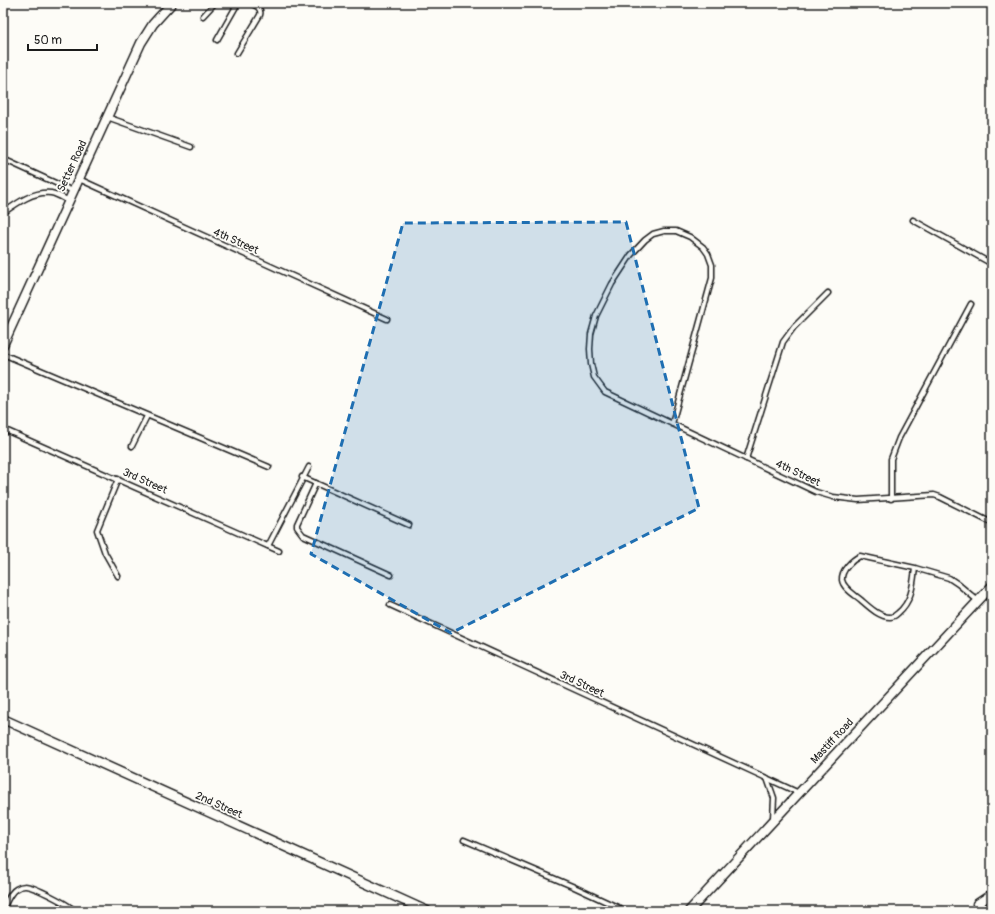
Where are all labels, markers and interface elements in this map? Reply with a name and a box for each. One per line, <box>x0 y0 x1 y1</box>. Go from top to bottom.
scale bar <box>28 26 97 52</box>
text: 50 m <box>34 33 62 48</box>
street label: Setter Road <box>54 138 90 194</box>
street label: 4th Street <box>211 225 261 257</box>
street label: 4th Street <box>773 457 823 489</box>
street label: 3rd Street <box>121 465 170 497</box>
street label: 3rd Street <box>558 668 607 700</box>
street label: Mastiff Road <box>808 716 856 766</box>
street label: 2nd Street <box>194 789 245 821</box>

